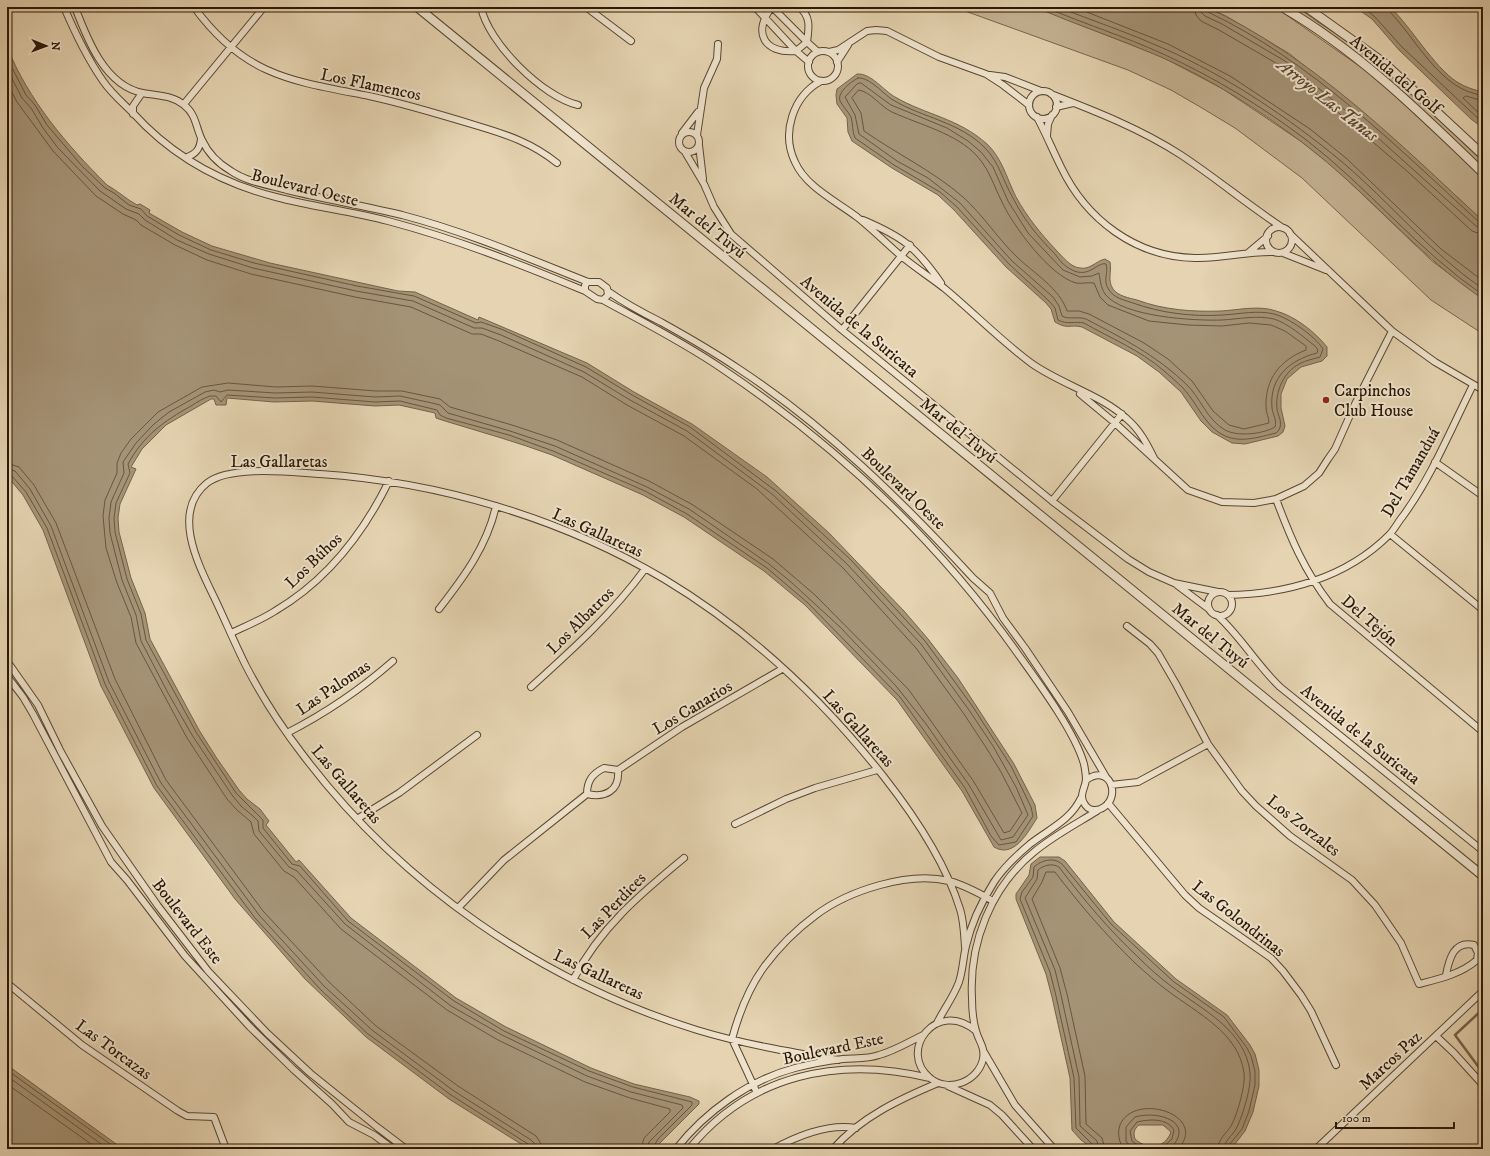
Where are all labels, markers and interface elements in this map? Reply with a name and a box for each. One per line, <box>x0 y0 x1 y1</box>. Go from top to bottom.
north arrow <box>26 26 66 66</box>
street label: Avenida del Golf <box>1345 30 1447 121</box>
text: N <box>48 42 62 51</box>
water label: Arroyo Las Tunas <box>1271 53 1383 147</box>
street label: Los Flamencos <box>318 64 423 106</box>
street label: Boulevard Oeste <box>249 164 361 212</box>
street label: Mar del Tuyú <box>664 188 750 264</box>
street label: Avenida de la Suricata <box>796 271 924 383</box>
place label: Carpinchos Club House <box>1334 380 1413 422</box>
street label: Mar del Tuyú <box>915 393 1001 469</box>
marker: Carpinchos Club House <box>1321 395 1331 405</box>
street label: Del Tamanduá <box>1376 423 1446 521</box>
street label: Boulevard Oeste <box>856 443 950 535</box>
street label: Las Gallaretas <box>230 451 328 473</box>
street label: Las Gallaretas <box>549 503 647 563</box>
street label: Los Búhos <box>280 528 347 594</box>
street label: Los Albatros <box>542 582 619 659</box>
street label: Del Tejón <box>1337 590 1402 651</box>
street label: Mar del Tuyú <box>1167 598 1253 674</box>
street label: Las Palomas <box>292 655 375 721</box>
street label: Los Canarios <box>649 675 737 740</box>
street label: Avenida de la Suricata <box>1296 680 1425 790</box>
street label: Las Gallaretas <box>818 685 899 772</box>
street label: Las Gallaretas <box>306 741 387 829</box>
street label: Los Zorzales <box>1262 790 1345 862</box>
street label: Las Perdices <box>576 867 651 944</box>
street label: Boulevard Este <box>147 874 227 969</box>
street label: Las Golondrinas <box>1187 876 1290 962</box>
street label: Las Gallaretas <box>550 944 647 1006</box>
street label: Las Torcazas <box>71 1015 156 1085</box>
street label: Marcos Paz <box>1355 1026 1427 1096</box>
street label: Boulevard Este <box>781 1028 886 1070</box>
scale bar <box>1336 1104 1454 1130</box>
text: 100 m <box>1342 1111 1371 1126</box>

